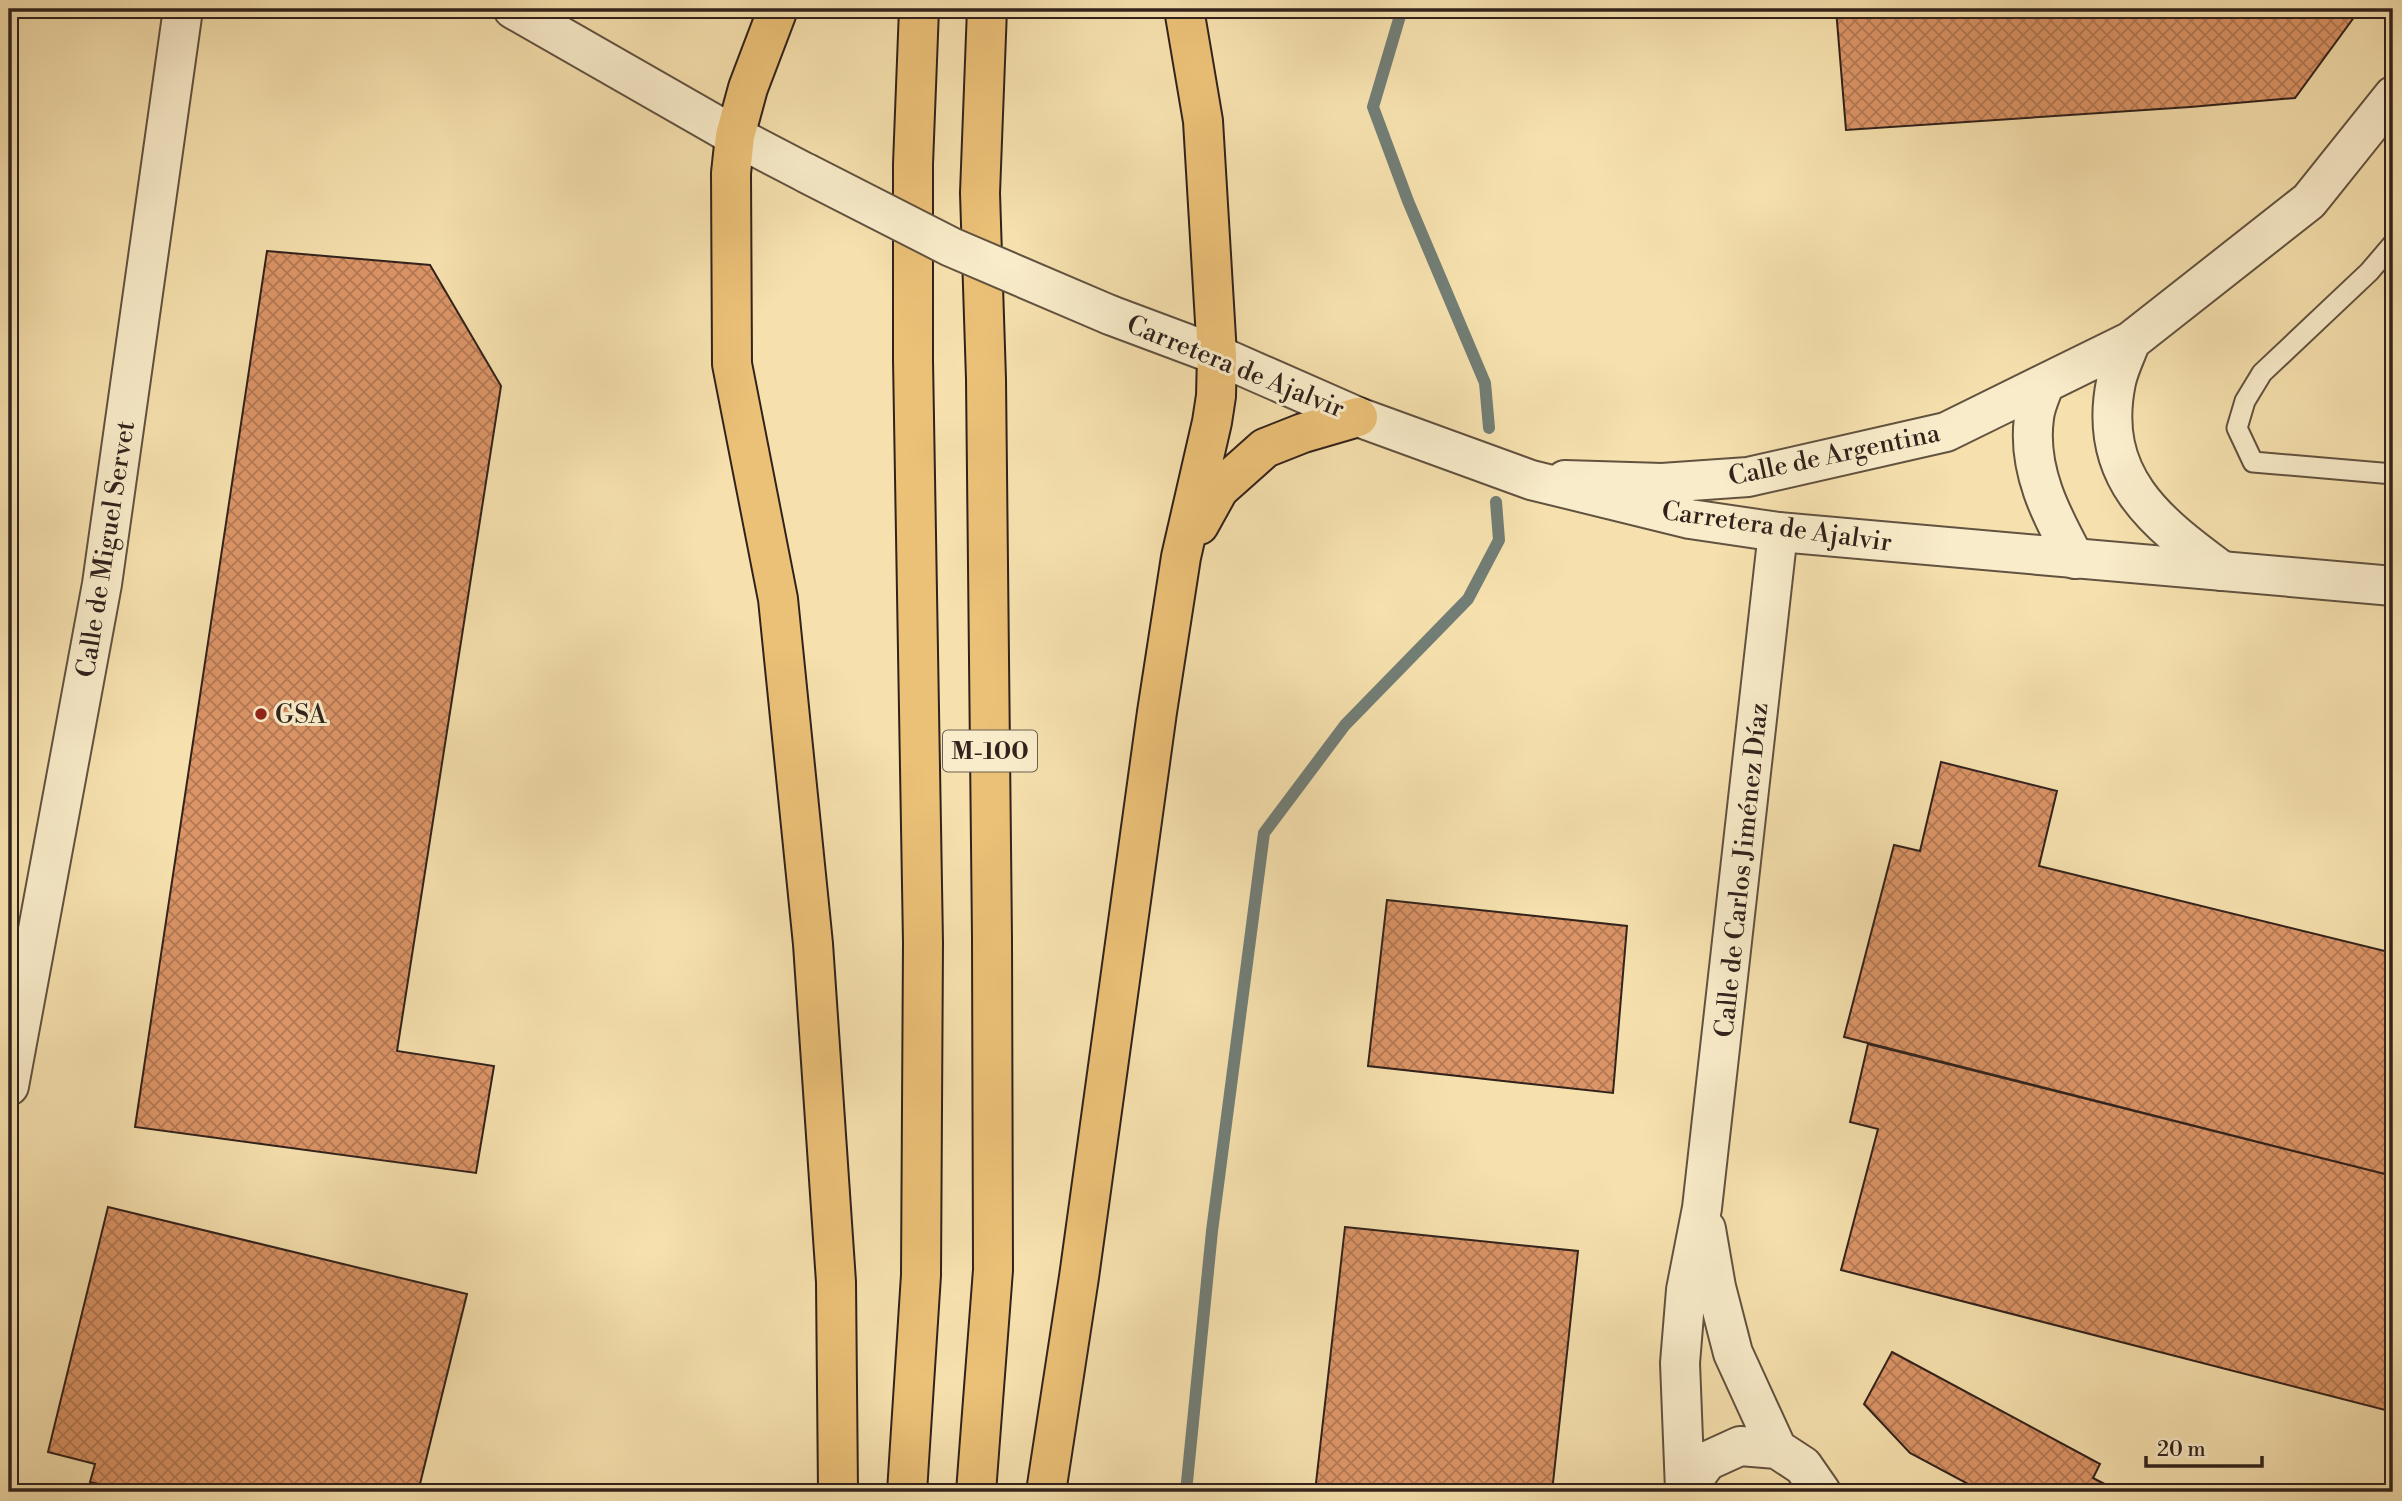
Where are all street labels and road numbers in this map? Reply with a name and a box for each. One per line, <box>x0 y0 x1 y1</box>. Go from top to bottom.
street label: Carretera de Ajalvir <box>1122 309 1349 425</box>
street label: Calle de Argentina <box>1726 417 1944 493</box>
street label: Calle de Miguel Servet <box>70 419 142 680</box>
street label: Carretera de Ajalvir <box>1660 495 1894 559</box>
street label: Calle de Carlos Jiménez Díaz <box>1709 701 1775 1039</box>
road number: M-100 <box>943 730 1037 772</box>

